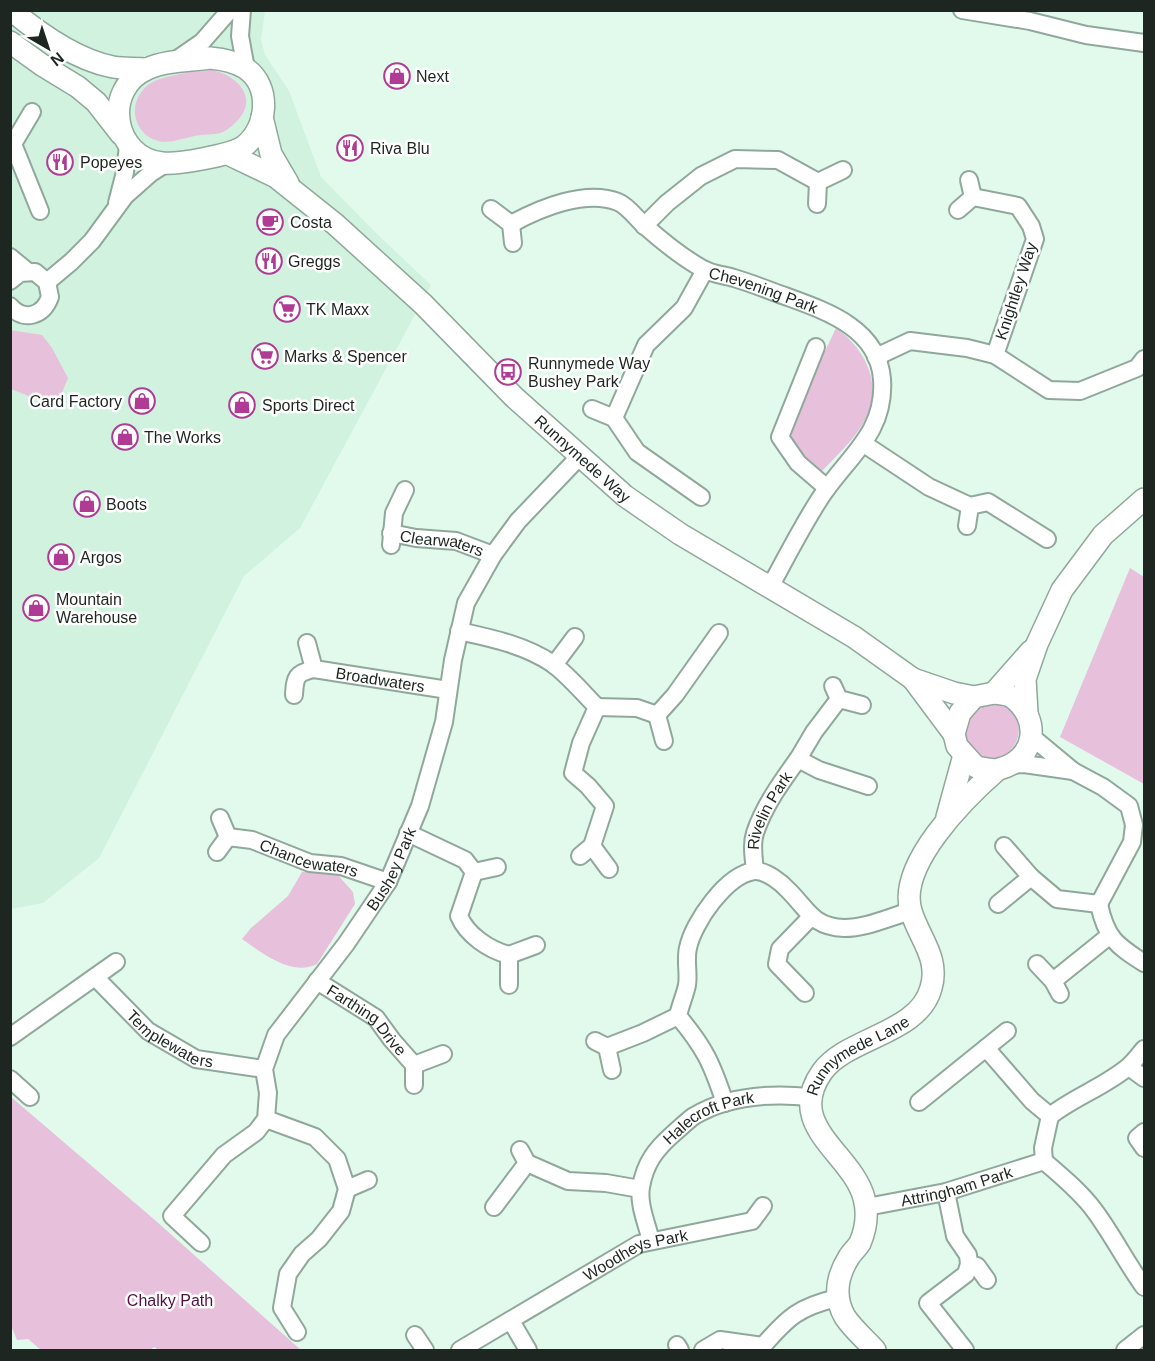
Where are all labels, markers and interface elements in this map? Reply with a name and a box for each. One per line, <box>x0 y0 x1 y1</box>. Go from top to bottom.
north arrow <box>18 18 78 78</box>
text: N <box>47 49 67 70</box>
shop icon: Next <box>382 61 412 91</box>
place label: Next <box>416 68 449 85</box>
restaurant icon: Riva Blu <box>335 133 365 163</box>
place label: Riva Blu <box>370 140 430 157</box>
restaurant icon: Popeyes <box>45 147 75 177</box>
place label: Popeyes <box>80 154 142 171</box>
cafe icon: Costa <box>255 207 285 237</box>
place label: Costa <box>290 214 332 231</box>
street label: Knightley Way <box>992 240 1040 342</box>
restaurant icon: Greggs <box>254 246 284 276</box>
place label: Greggs <box>288 253 340 270</box>
street label: Chevening Park <box>707 264 821 316</box>
supermarket icon: TK Maxx <box>272 294 302 324</box>
place label: TK Maxx <box>306 301 369 318</box>
supermarket icon: Marks & Spencer <box>250 341 280 371</box>
place label: Marks & Spencer <box>284 348 407 365</box>
place label: Runnymede Way Bushey Park <box>528 355 650 390</box>
bus stop icon: Runnymede Way Bushey Park <box>493 357 523 387</box>
shop icon: Card Factory <box>127 386 157 416</box>
shop icon: Sports Direct <box>227 390 257 420</box>
place label: Card Factory <box>30 393 122 410</box>
place label: Sports Direct <box>262 397 355 414</box>
street label: Runnymede Way <box>532 411 634 506</box>
shop icon: The Works <box>110 422 140 452</box>
place label: The Works <box>144 429 221 446</box>
shop icon: Boots <box>72 489 102 519</box>
place label: Boots <box>106 496 147 513</box>
street label: Clearwaters <box>398 526 486 559</box>
shop icon: Argos <box>46 542 76 572</box>
place label: Argos <box>80 549 122 566</box>
place label: Mountain Warehouse <box>56 591 137 626</box>
shop icon: Mountain Warehouse <box>21 593 51 623</box>
street label: Broadwaters <box>335 664 426 695</box>
street label: Rivelin Park <box>744 768 795 850</box>
street label: Bushey Park <box>363 824 419 913</box>
street label: Chancewaters <box>257 835 361 880</box>
street label: Farthing Drive <box>324 981 410 1059</box>
street label: Templewaters <box>124 1006 214 1070</box>
street label: Runnymede Lane <box>803 1012 912 1098</box>
street label: Halecroft Park <box>659 1088 756 1147</box>
street label: Attringham Park <box>899 1163 1015 1209</box>
street label: Woodheys Park <box>580 1226 690 1284</box>
park label: Chalky Path <box>127 1292 213 1309</box>

